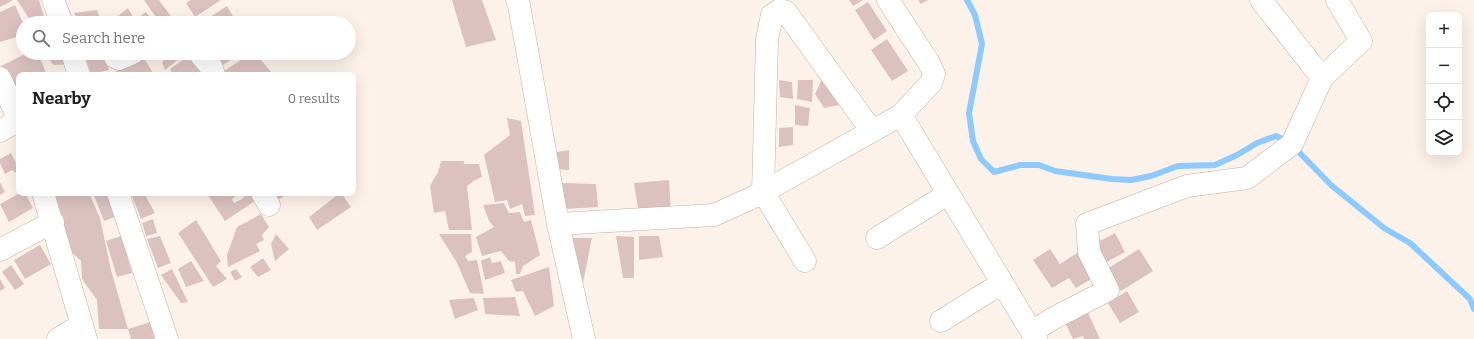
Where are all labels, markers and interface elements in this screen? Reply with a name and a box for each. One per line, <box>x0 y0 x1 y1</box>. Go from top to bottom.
map controls <box>1426 12 1462 156</box>
button: + <box>1426 12 1462 48</box>
search box <box>16 16 356 60</box>
icon: search <box>30 27 52 49</box>
text: Search here <box>62 29 145 47</box>
button: − <box>1426 48 1462 84</box>
button: locate <box>1426 84 1462 120</box>
text: Nearby <box>32 88 91 109</box>
text: 0 results <box>288 91 340 106</box>
button: layers <box>1426 120 1462 156</box>

